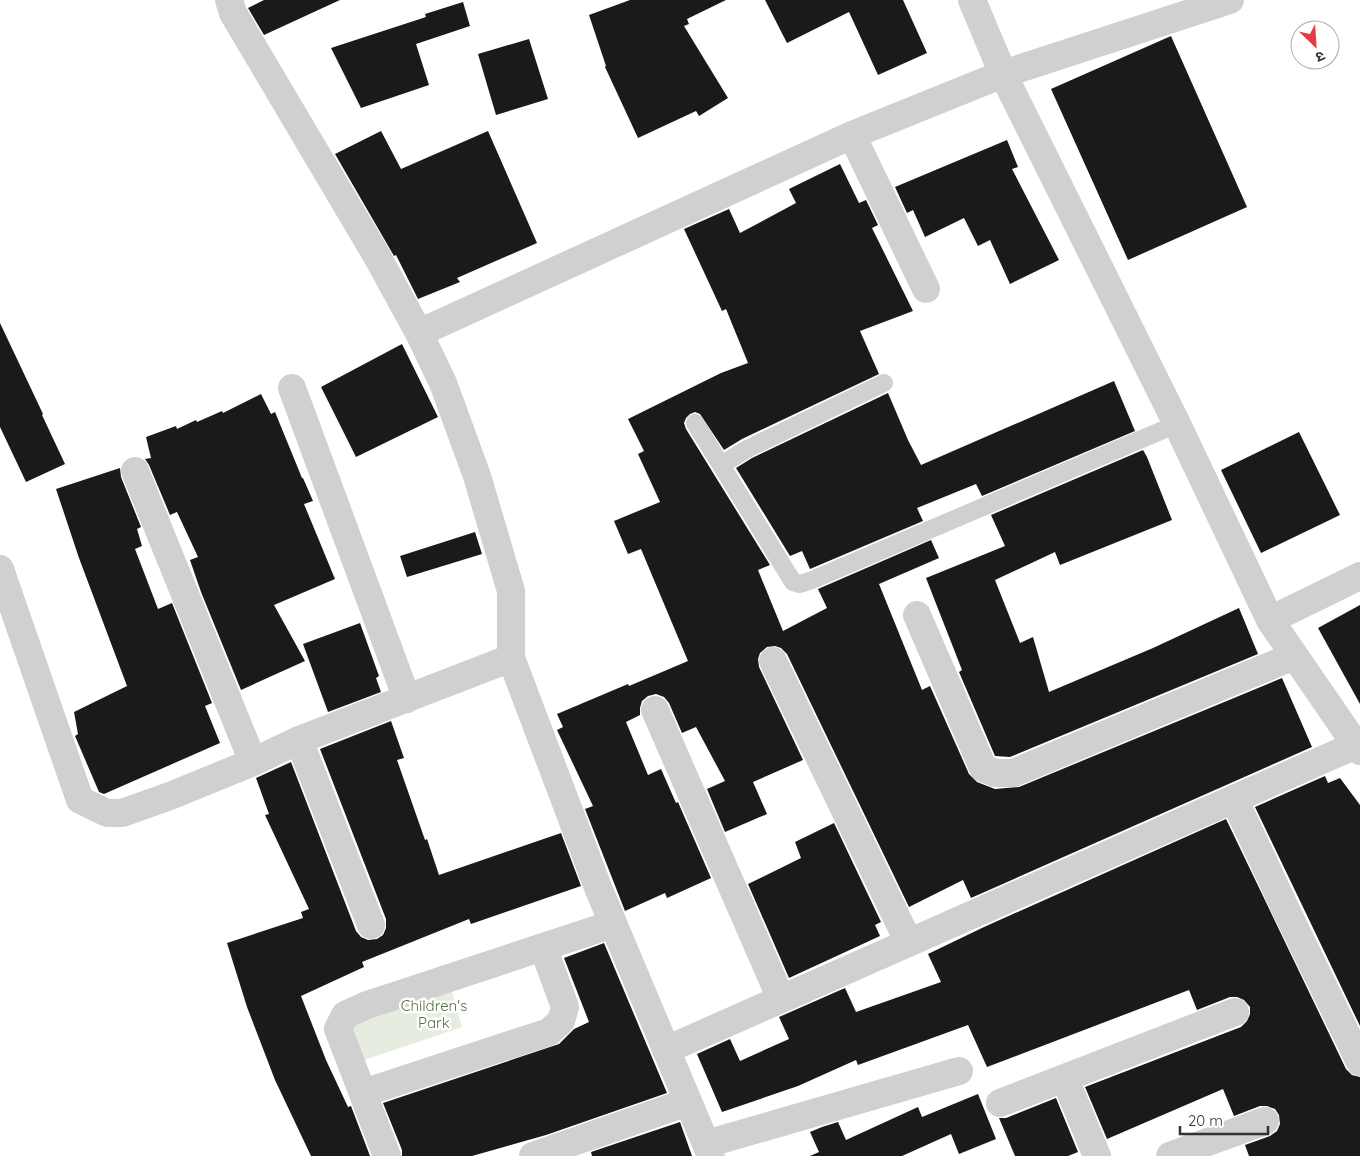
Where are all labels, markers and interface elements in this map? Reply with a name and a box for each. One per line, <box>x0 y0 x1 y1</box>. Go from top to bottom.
north arrow <box>1290 20 1340 70</box>
text: उ <box>1312 47 1328 67</box>
park label: Children's Park <box>401 996 467 1032</box>
scale bar <box>1180 1104 1268 1136</box>
text: 20 m <box>1188 1111 1223 1130</box>

